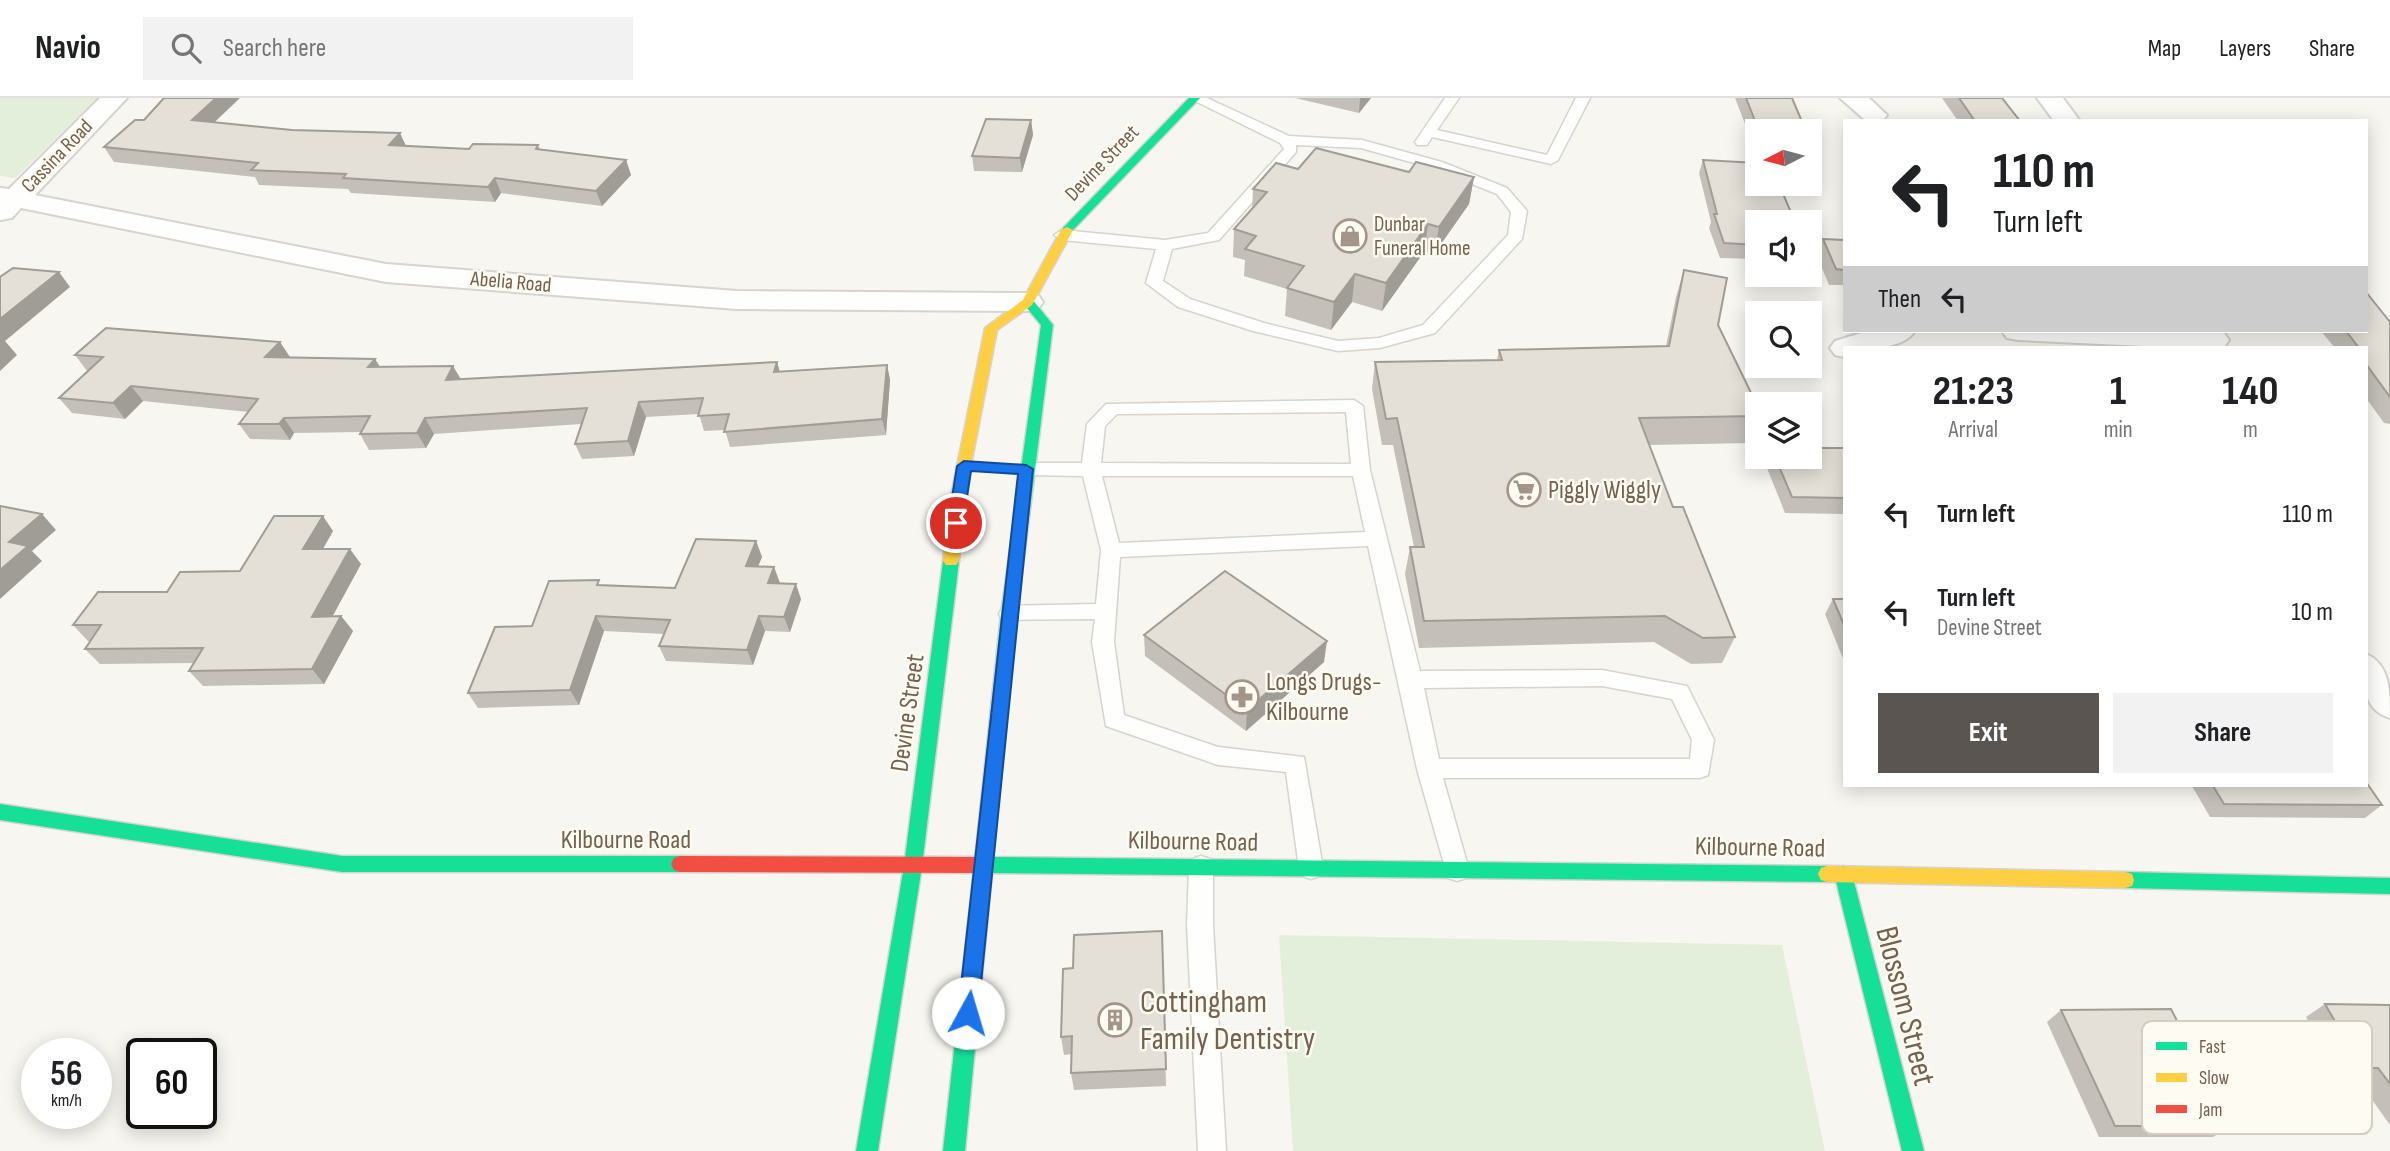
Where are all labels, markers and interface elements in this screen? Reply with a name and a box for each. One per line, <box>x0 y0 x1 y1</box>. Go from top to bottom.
search box <box>143 17 633 80</box>
text: Navio <box>35 28 101 68</box>
icon: search <box>167 29 205 67</box>
text: Search here <box>223 33 326 64</box>
text: Map <box>2148 34 2181 63</box>
text: Layers <box>2219 34 2271 63</box>
text: Share <box>2309 34 2355 63</box>
street label: Cassina Road <box>16 114 98 198</box>
north arrow <box>1745 119 1822 196</box>
map controls <box>1745 119 1822 469</box>
street label: Devine Street <box>1060 120 1144 206</box>
text: 110 m <box>1993 143 2095 202</box>
icon: left <box>1878 147 1969 238</box>
text: Turn left <box>1993 203 2083 242</box>
button: sound <box>1745 210 1822 287</box>
place label: Dunbar Funeral Home <box>1374 212 1470 261</box>
shop icon: Dunbar Funeral Home <box>1331 217 1369 255</box>
street label: Abelia Road <box>469 266 552 298</box>
icon: left <box>1935 280 1973 318</box>
text: Then <box>1878 284 1921 315</box>
button: search <box>1745 301 1822 378</box>
text: 21:23 <box>1933 366 2014 417</box>
text: 1 <box>2110 366 2126 417</box>
text: 140 <box>2222 366 2278 417</box>
button: layers <box>1745 392 1822 469</box>
text: Arrival <box>1949 416 1998 444</box>
text: min <box>2104 416 2133 444</box>
text: m <box>2243 416 2258 444</box>
supermarket icon: Piggly Wiggly <box>1505 471 1543 509</box>
place label: Piggly Wiggly <box>1548 475 1661 506</box>
pin <box>926 493 986 553</box>
icon: left <box>1878 495 1916 533</box>
text: Turn left <box>1937 499 2015 530</box>
text: 110 m <box>2282 499 2333 530</box>
icon: arrive <box>937 504 975 542</box>
text: Turn left <box>1937 583 2015 614</box>
icon: left <box>1878 593 1916 631</box>
text: 10 m <box>2291 597 2333 628</box>
text: Devine Street <box>1937 614 2042 642</box>
street label: Devine Street <box>884 652 932 774</box>
place label: Longs Drugs- Kilbourne <box>1266 667 1381 728</box>
pharmacy icon: Longs Drugs- Kilbourne <box>1223 678 1261 716</box>
button: Exit <box>1878 693 2099 773</box>
button: Share <box>2113 693 2333 773</box>
street label: Kilbourne Road <box>561 825 691 856</box>
street label: Kilbourne Road <box>1128 825 1258 859</box>
street label: Kilbourne Road <box>1695 831 1825 865</box>
street label: Blossom Street <box>1866 922 1944 1090</box>
position arrow <box>931 976 1005 1050</box>
place label: Cottingham Family Dentistry <box>1140 983 1315 1059</box>
building icon: Cottingham Family Dentistry <box>1096 1001 1134 1039</box>
legend <box>2142 1021 2372 1134</box>
text: Fast <box>2199 1036 2226 1059</box>
speed limit sign: 60 <box>126 1038 217 1129</box>
text: 56 <box>51 1053 82 1096</box>
text: Slow <box>2199 1067 2229 1090</box>
text: km/h <box>51 1090 82 1111</box>
text: Jam <box>2198 1099 2222 1122</box>

